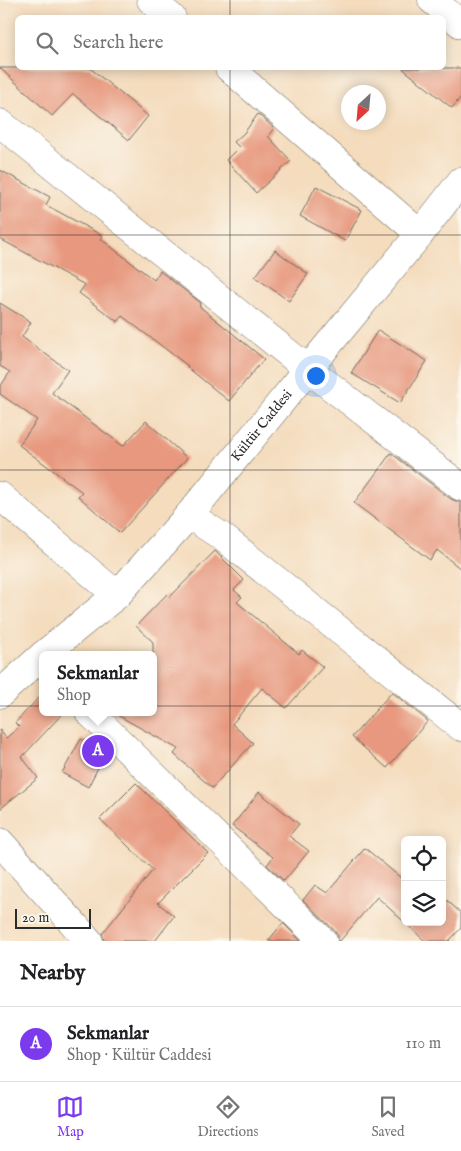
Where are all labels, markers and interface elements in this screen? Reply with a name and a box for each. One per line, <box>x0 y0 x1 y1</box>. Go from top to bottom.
search box <box>15 15 446 70</box>
icon: search <box>33 29 61 57</box>
text: Search here <box>73 31 164 55</box>
north arrow <box>341 85 386 130</box>
your location <box>303 363 329 389</box>
street label: Kültür Caddesi <box>227 386 297 465</box>
popup <box>39 651 157 716</box>
text: Sekmanlar <box>57 662 139 686</box>
text: Shop <box>57 686 91 706</box>
pin: A <box>82 732 114 770</box>
map controls <box>401 836 446 926</box>
button: locate <box>401 836 446 881</box>
button: layers <box>401 881 446 926</box>
scale bar <box>15 906 91 929</box>
text: 20 m <box>22 909 49 927</box>
text: Nearby <box>20 960 85 987</box>
text: Sekmanlar <box>67 1022 149 1046</box>
text: A <box>31 1034 41 1054</box>
text: 110 m <box>405 1034 441 1054</box>
text: Shop · Kültür Caddesi <box>67 1046 211 1066</box>
tab: Map <box>56 1093 84 1141</box>
tab: Directions <box>197 1093 258 1141</box>
tab: Saved <box>371 1093 404 1141</box>

